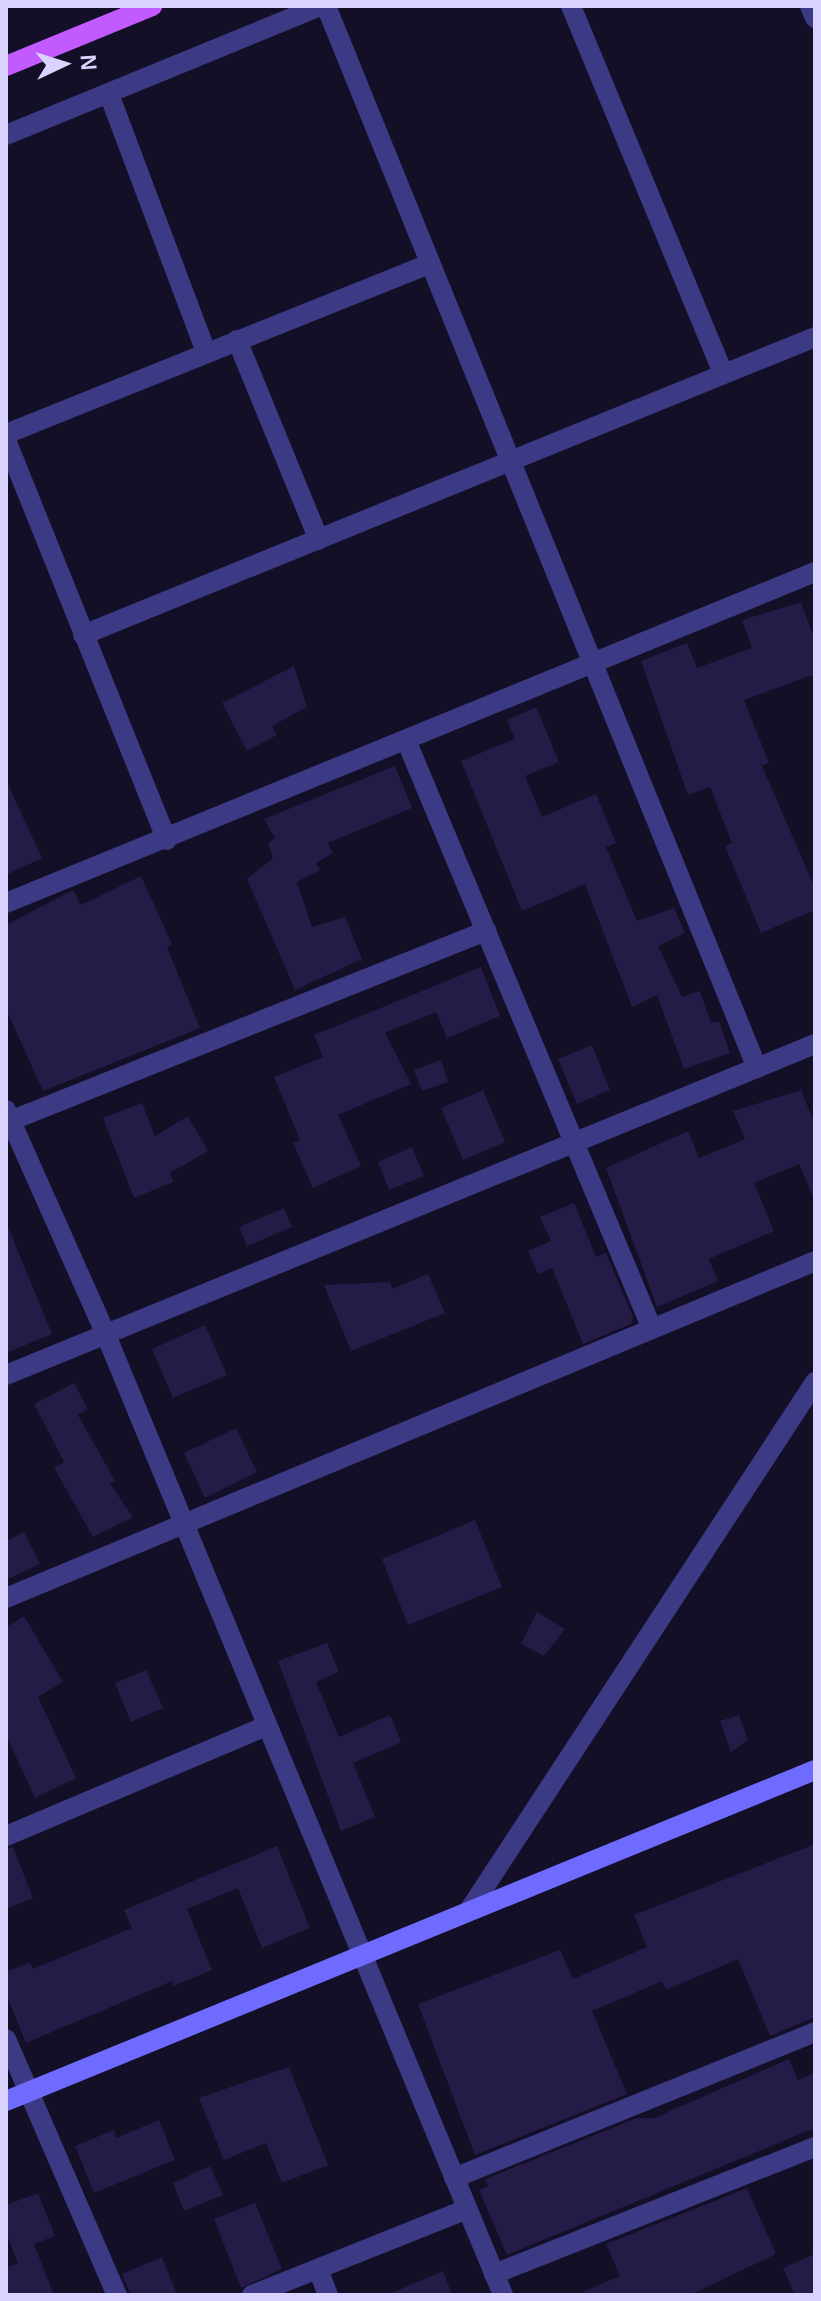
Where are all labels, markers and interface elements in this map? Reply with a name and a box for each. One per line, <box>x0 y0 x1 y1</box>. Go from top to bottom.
north arrow <box>24 24 104 104</box>
text: N <box>75 53 101 71</box>

